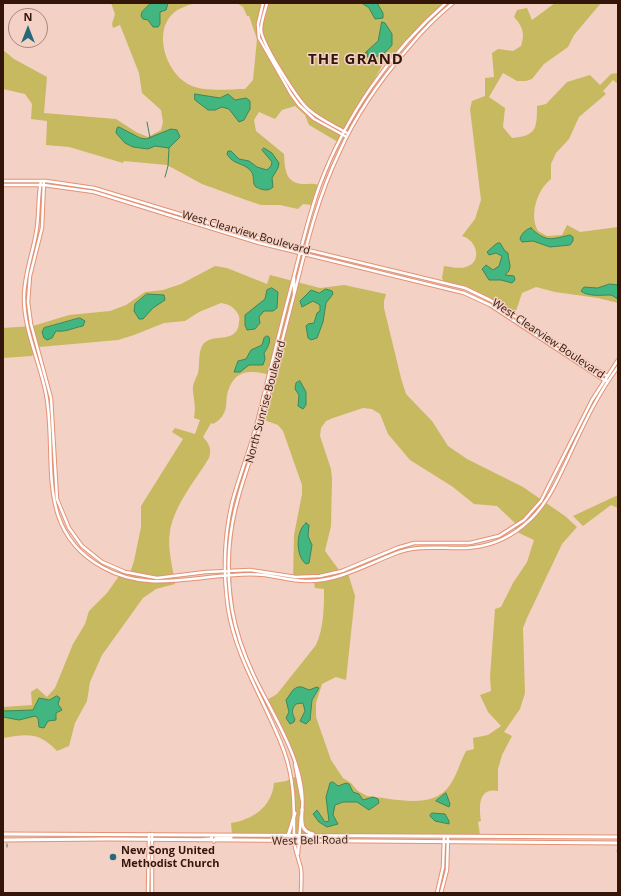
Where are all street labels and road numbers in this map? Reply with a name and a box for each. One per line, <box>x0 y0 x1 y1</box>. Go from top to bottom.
street label: West Clearview Boulevard <box>180 208 312 258</box>
street label: West Clearview Boulevard <box>489 296 607 382</box>
street label: North Sunrise Boulevard <box>243 339 289 465</box>
street label: West Bell Road <box>272 834 348 848</box>

